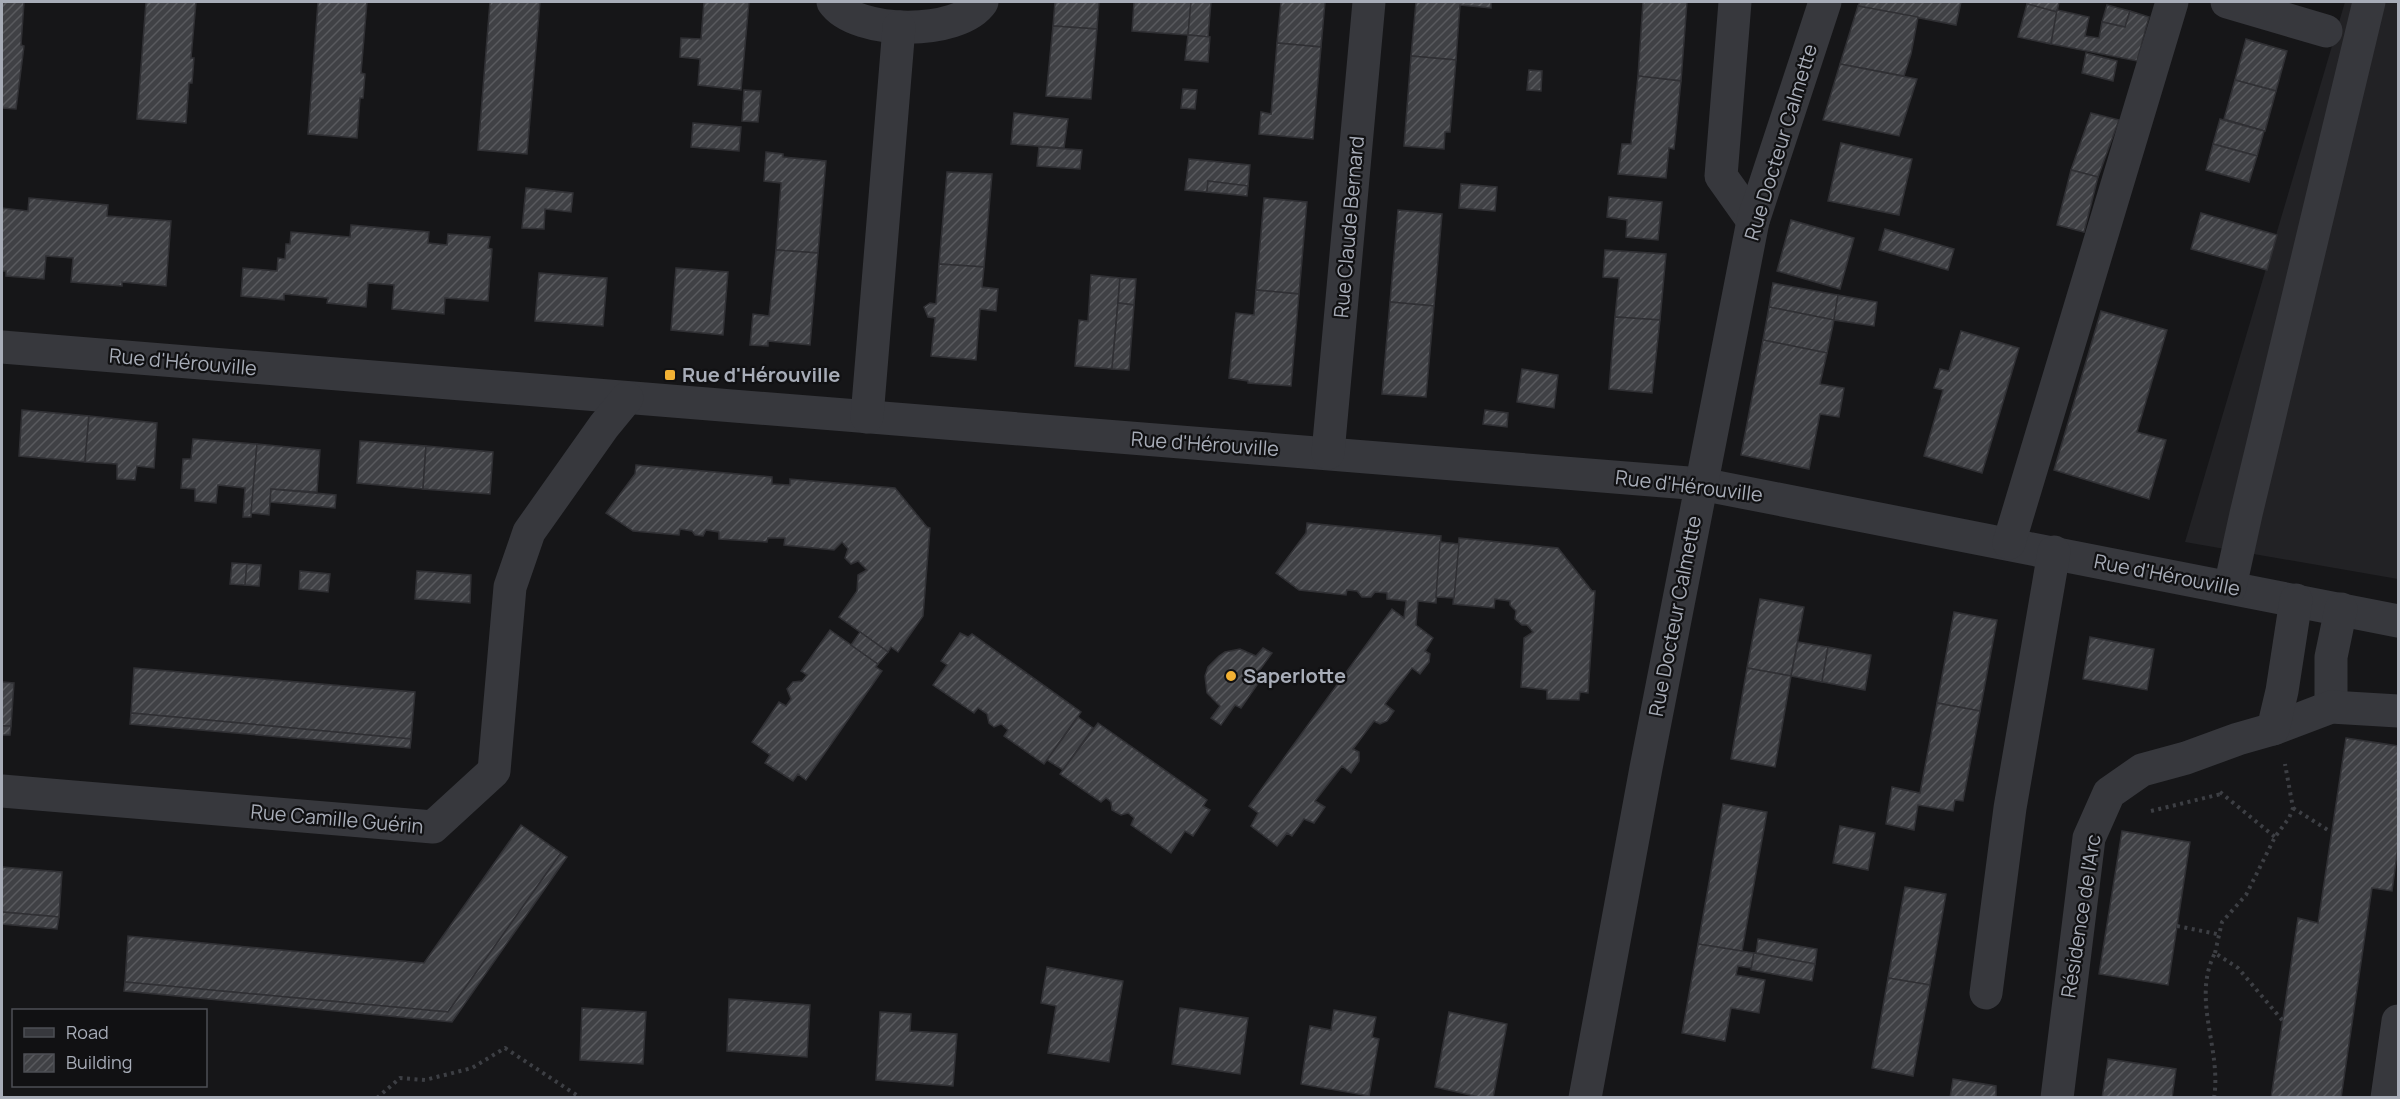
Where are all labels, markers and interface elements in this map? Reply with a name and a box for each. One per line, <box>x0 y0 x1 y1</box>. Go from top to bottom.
street label: Rue Docteur Calmette <box>1738 40 1823 243</box>
street label: Rue Claude Bernard <box>1327 135 1370 319</box>
street label: Rue d'Hérouville <box>108 342 258 381</box>
place label: Rue d'Hérouville <box>682 361 840 388</box>
marker: Rue d'Hérouville <box>663 368 677 382</box>
street label: Rue d'Hérouville <box>1130 425 1280 462</box>
street label: Rue d'Hérouville <box>1614 463 1764 508</box>
street label: Rue Docteur Calmette <box>1642 513 1707 719</box>
street label: Rue d'Hérouville <box>2092 547 2242 602</box>
place label: Saperlotte <box>1243 662 1346 689</box>
marker: Saperlotte <box>1224 669 1238 683</box>
street label: Rue Camille Guérin <box>249 797 425 840</box>
street label: Résidence de l'Arc <box>2054 832 2107 1000</box>
legend <box>12 1009 207 1087</box>
text: Road <box>66 1020 109 1044</box>
text: Building <box>66 1050 132 1074</box>

